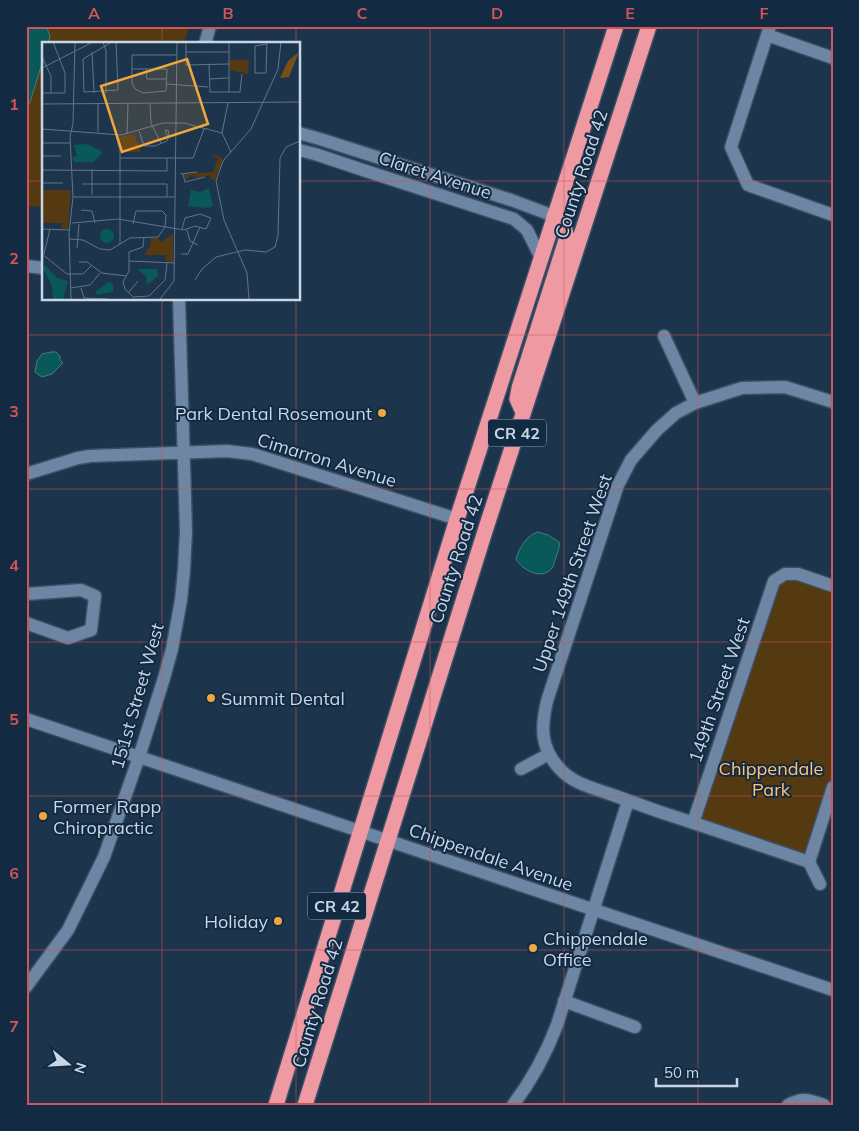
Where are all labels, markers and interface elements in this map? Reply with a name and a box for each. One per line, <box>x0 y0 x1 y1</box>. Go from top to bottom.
text: A <box>88 3 100 23</box>
text: B <box>222 3 234 23</box>
text: C <box>357 3 368 23</box>
text: D <box>491 3 503 23</box>
text: E <box>625 3 635 23</box>
text: F <box>759 3 769 23</box>
inset map <box>42 42 300 300</box>
text: 1 <box>9 94 19 114</box>
street label: County Road 42 <box>549 107 613 241</box>
street label: Claret Avenue <box>376 146 494 204</box>
text: 2 <box>9 248 19 268</box>
text: 3 <box>9 401 19 421</box>
place label: Park Dental Rosemount <box>175 402 372 425</box>
marker: Park Dental Rosemount <box>376 407 388 419</box>
road number: CR 42 <box>488 419 546 446</box>
street label: Cimarron Avenue <box>255 428 399 492</box>
street label: Upper 149th Street West <box>527 471 617 675</box>
street label: County Road 42 <box>424 492 488 626</box>
text: 4 <box>9 555 19 575</box>
street label: 149th Street West <box>683 614 755 766</box>
street label: 151st Street West <box>105 620 169 772</box>
place label: Summit Dental <box>221 687 345 710</box>
marker: Summit Dental <box>205 692 217 704</box>
text: 5 <box>9 709 19 729</box>
park label: Chippendale Park <box>719 757 823 801</box>
place label: Former Rapp Chiropractic <box>53 795 161 839</box>
marker: Former Rapp Chiropractic <box>37 810 49 822</box>
street label: Chippendale Avenue <box>406 818 576 896</box>
text: 6 <box>9 863 19 883</box>
road number: CR 42 <box>308 892 366 919</box>
place label: Holiday <box>204 910 268 933</box>
marker: Holiday <box>272 915 284 927</box>
place label: Chippendale Office <box>543 927 648 971</box>
street label: County Road 42 <box>286 936 348 1070</box>
marker: Chippendale Office <box>527 942 539 954</box>
text: 7 <box>9 1016 19 1036</box>
north arrow <box>42 1038 92 1088</box>
scale bar <box>656 1056 738 1088</box>
text: N <box>70 1060 91 1076</box>
text: 50 m <box>664 1063 699 1082</box>

